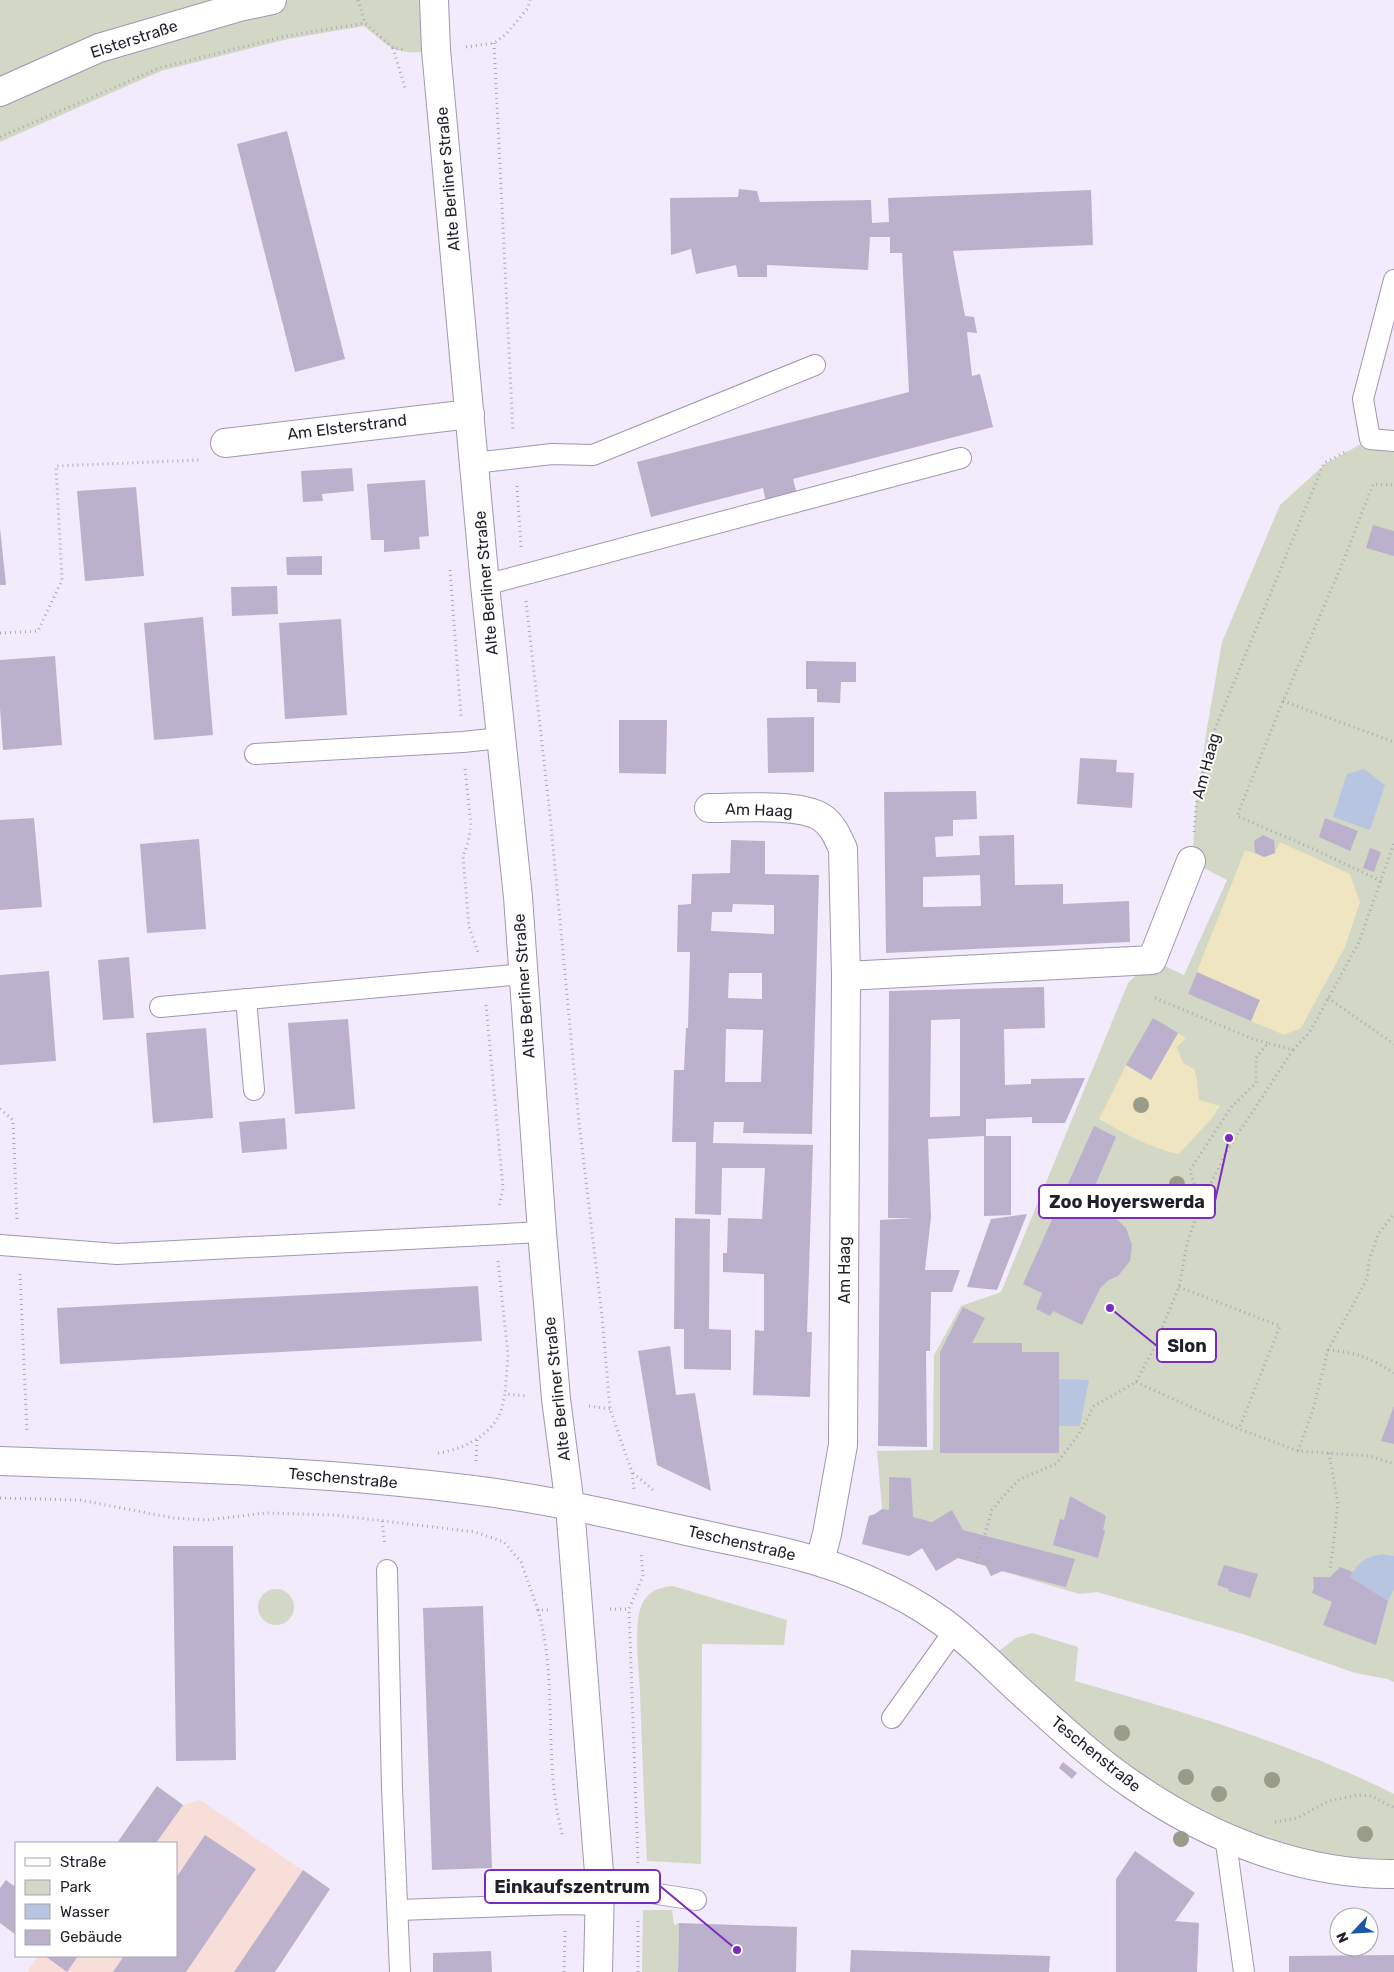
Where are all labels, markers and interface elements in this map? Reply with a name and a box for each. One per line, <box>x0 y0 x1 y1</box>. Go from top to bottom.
street label: Elsterstraße <box>88 16 180 62</box>
street label: Alte Berliner Straße <box>432 106 464 252</box>
street label: Am Elsterstrand <box>286 410 408 444</box>
street label: Alte Berliner Straße <box>470 510 502 656</box>
street label: Am Haag <box>1188 731 1224 801</box>
street label: Am Haag <box>725 799 793 821</box>
street label: Alte Berliner Straße <box>509 913 539 1059</box>
callout: Zoo Hoyerswerda <box>1039 1185 1215 1218</box>
text: Zoo Hoyerswerda <box>1049 1191 1205 1213</box>
street label: Am Haag <box>835 1236 854 1304</box>
street label: Alte Berliner Straße <box>540 1316 574 1462</box>
callout: Slon <box>1157 1329 1216 1362</box>
text: Slon <box>1167 1335 1207 1357</box>
street label: Teschenstraße <box>288 1464 398 1492</box>
street label: Teschenstraße <box>686 1521 798 1565</box>
street label: Teschenstraße <box>1047 1712 1145 1796</box>
legend <box>15 1842 178 1957</box>
text: Straße <box>60 1853 106 1871</box>
callout: Einkaufszentrum <box>485 1870 660 1903</box>
text: Einkaufszentrum <box>494 1876 650 1898</box>
text: Park <box>60 1878 91 1896</box>
text: Wasser <box>60 1903 110 1921</box>
north arrow <box>1329 1907 1379 1957</box>
text: Gebäude <box>60 1928 122 1946</box>
text: N <box>1333 1929 1353 1945</box>

